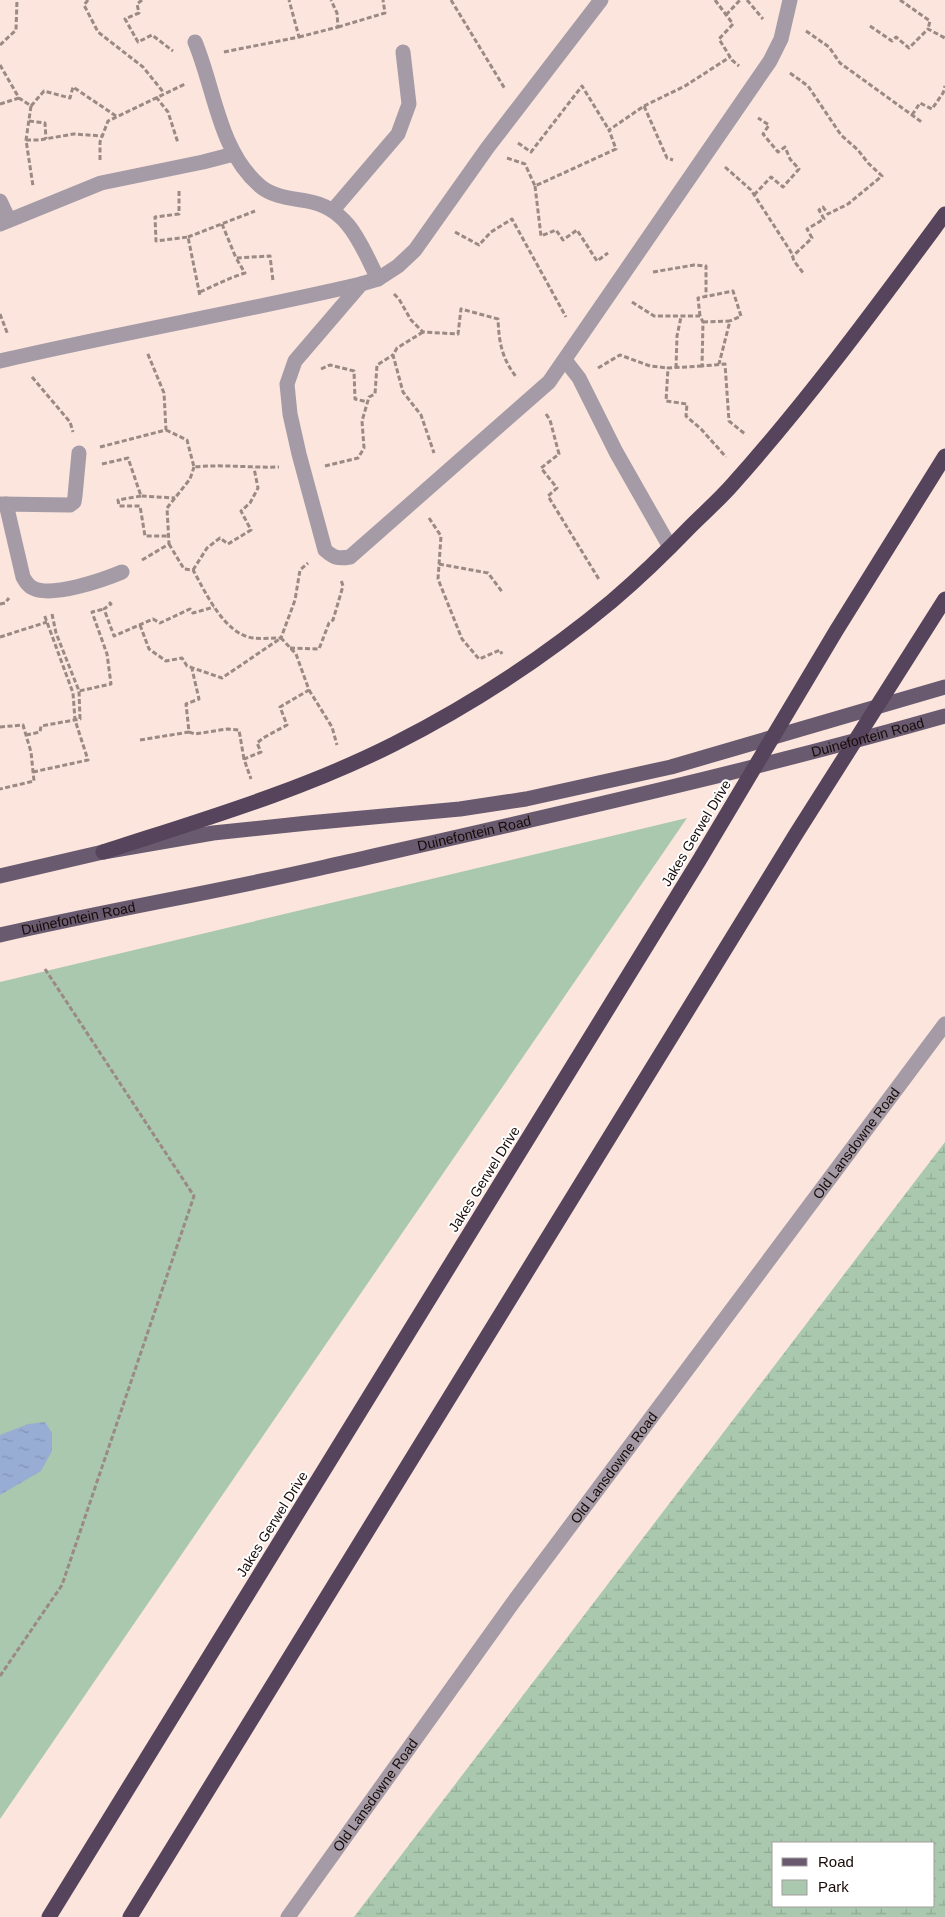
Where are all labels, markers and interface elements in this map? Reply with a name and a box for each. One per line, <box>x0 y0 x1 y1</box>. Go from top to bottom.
street label: Duinefontein Road <box>809 714 926 760</box>
street label: Jakes Gerwel Drive <box>658 777 734 889</box>
street label: Duinefontein Road <box>416 812 533 854</box>
street label: Duinefontein Road <box>20 899 137 938</box>
street label: Old Lansdowne Road <box>809 1084 903 1202</box>
street label: Jakes Gerwel Drive <box>445 1123 523 1235</box>
street label: Old Lansdowne Road <box>567 1409 660 1526</box>
street label: Jakes Gerwel Drive <box>233 1468 311 1580</box>
street label: Old Lansdowne Road <box>330 1736 421 1854</box>
legend <box>772 1842 935 1907</box>
text: Road <box>818 1853 854 1870</box>
text: Park <box>818 1878 849 1895</box>

